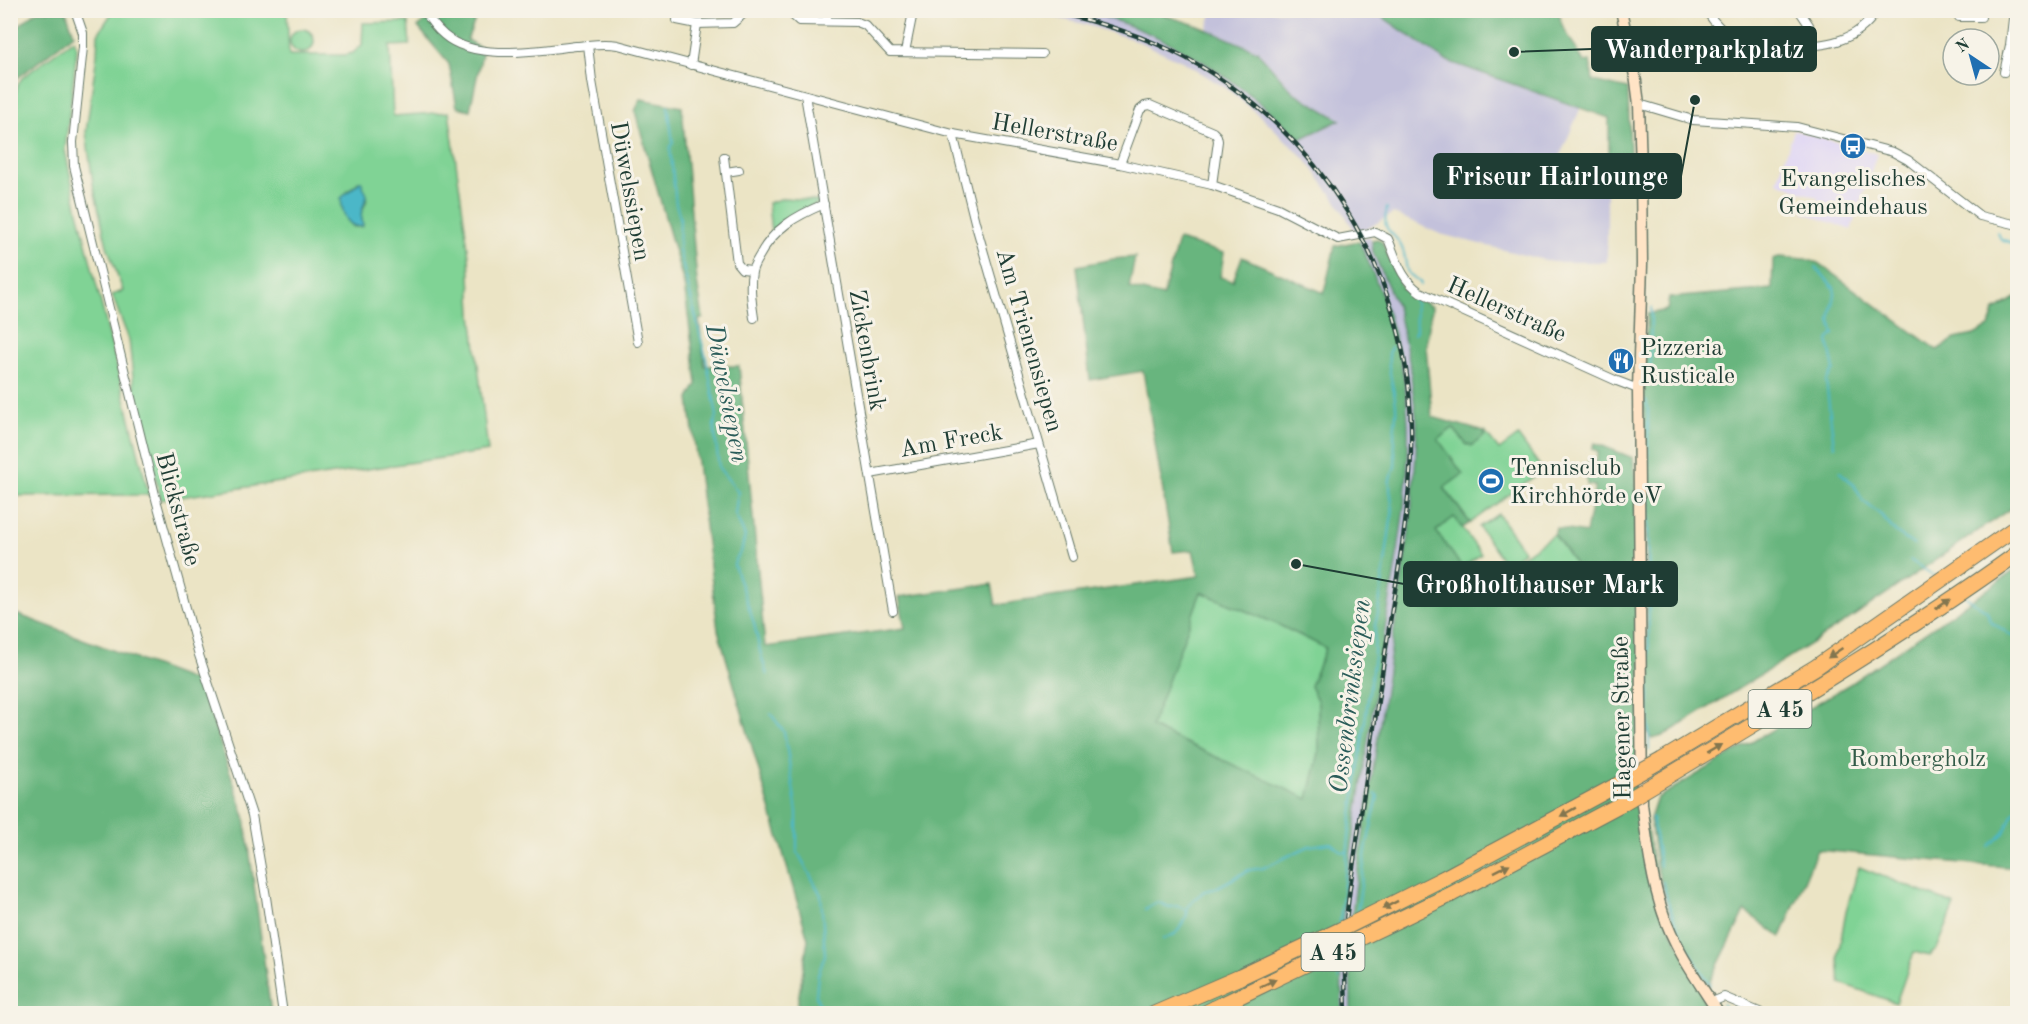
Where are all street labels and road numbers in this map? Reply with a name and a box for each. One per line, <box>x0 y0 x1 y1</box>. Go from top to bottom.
street label: Hellerstraße <box>990 111 1120 157</box>
street label: Düwelssiepen <box>605 120 653 263</box>
street label: Am Trienensiepen <box>990 246 1066 435</box>
street label: Hellerstraße <box>1443 274 1570 348</box>
street label: Zickenbrink <box>844 288 889 413</box>
street label: Am Freck <box>898 421 1005 463</box>
street label: Blickstraße <box>150 450 204 569</box>
street label: Hagener Straße <box>1610 636 1636 800</box>
road number: A 45 <box>1748 690 1812 728</box>
road number: A 45 <box>1302 933 1364 971</box>

